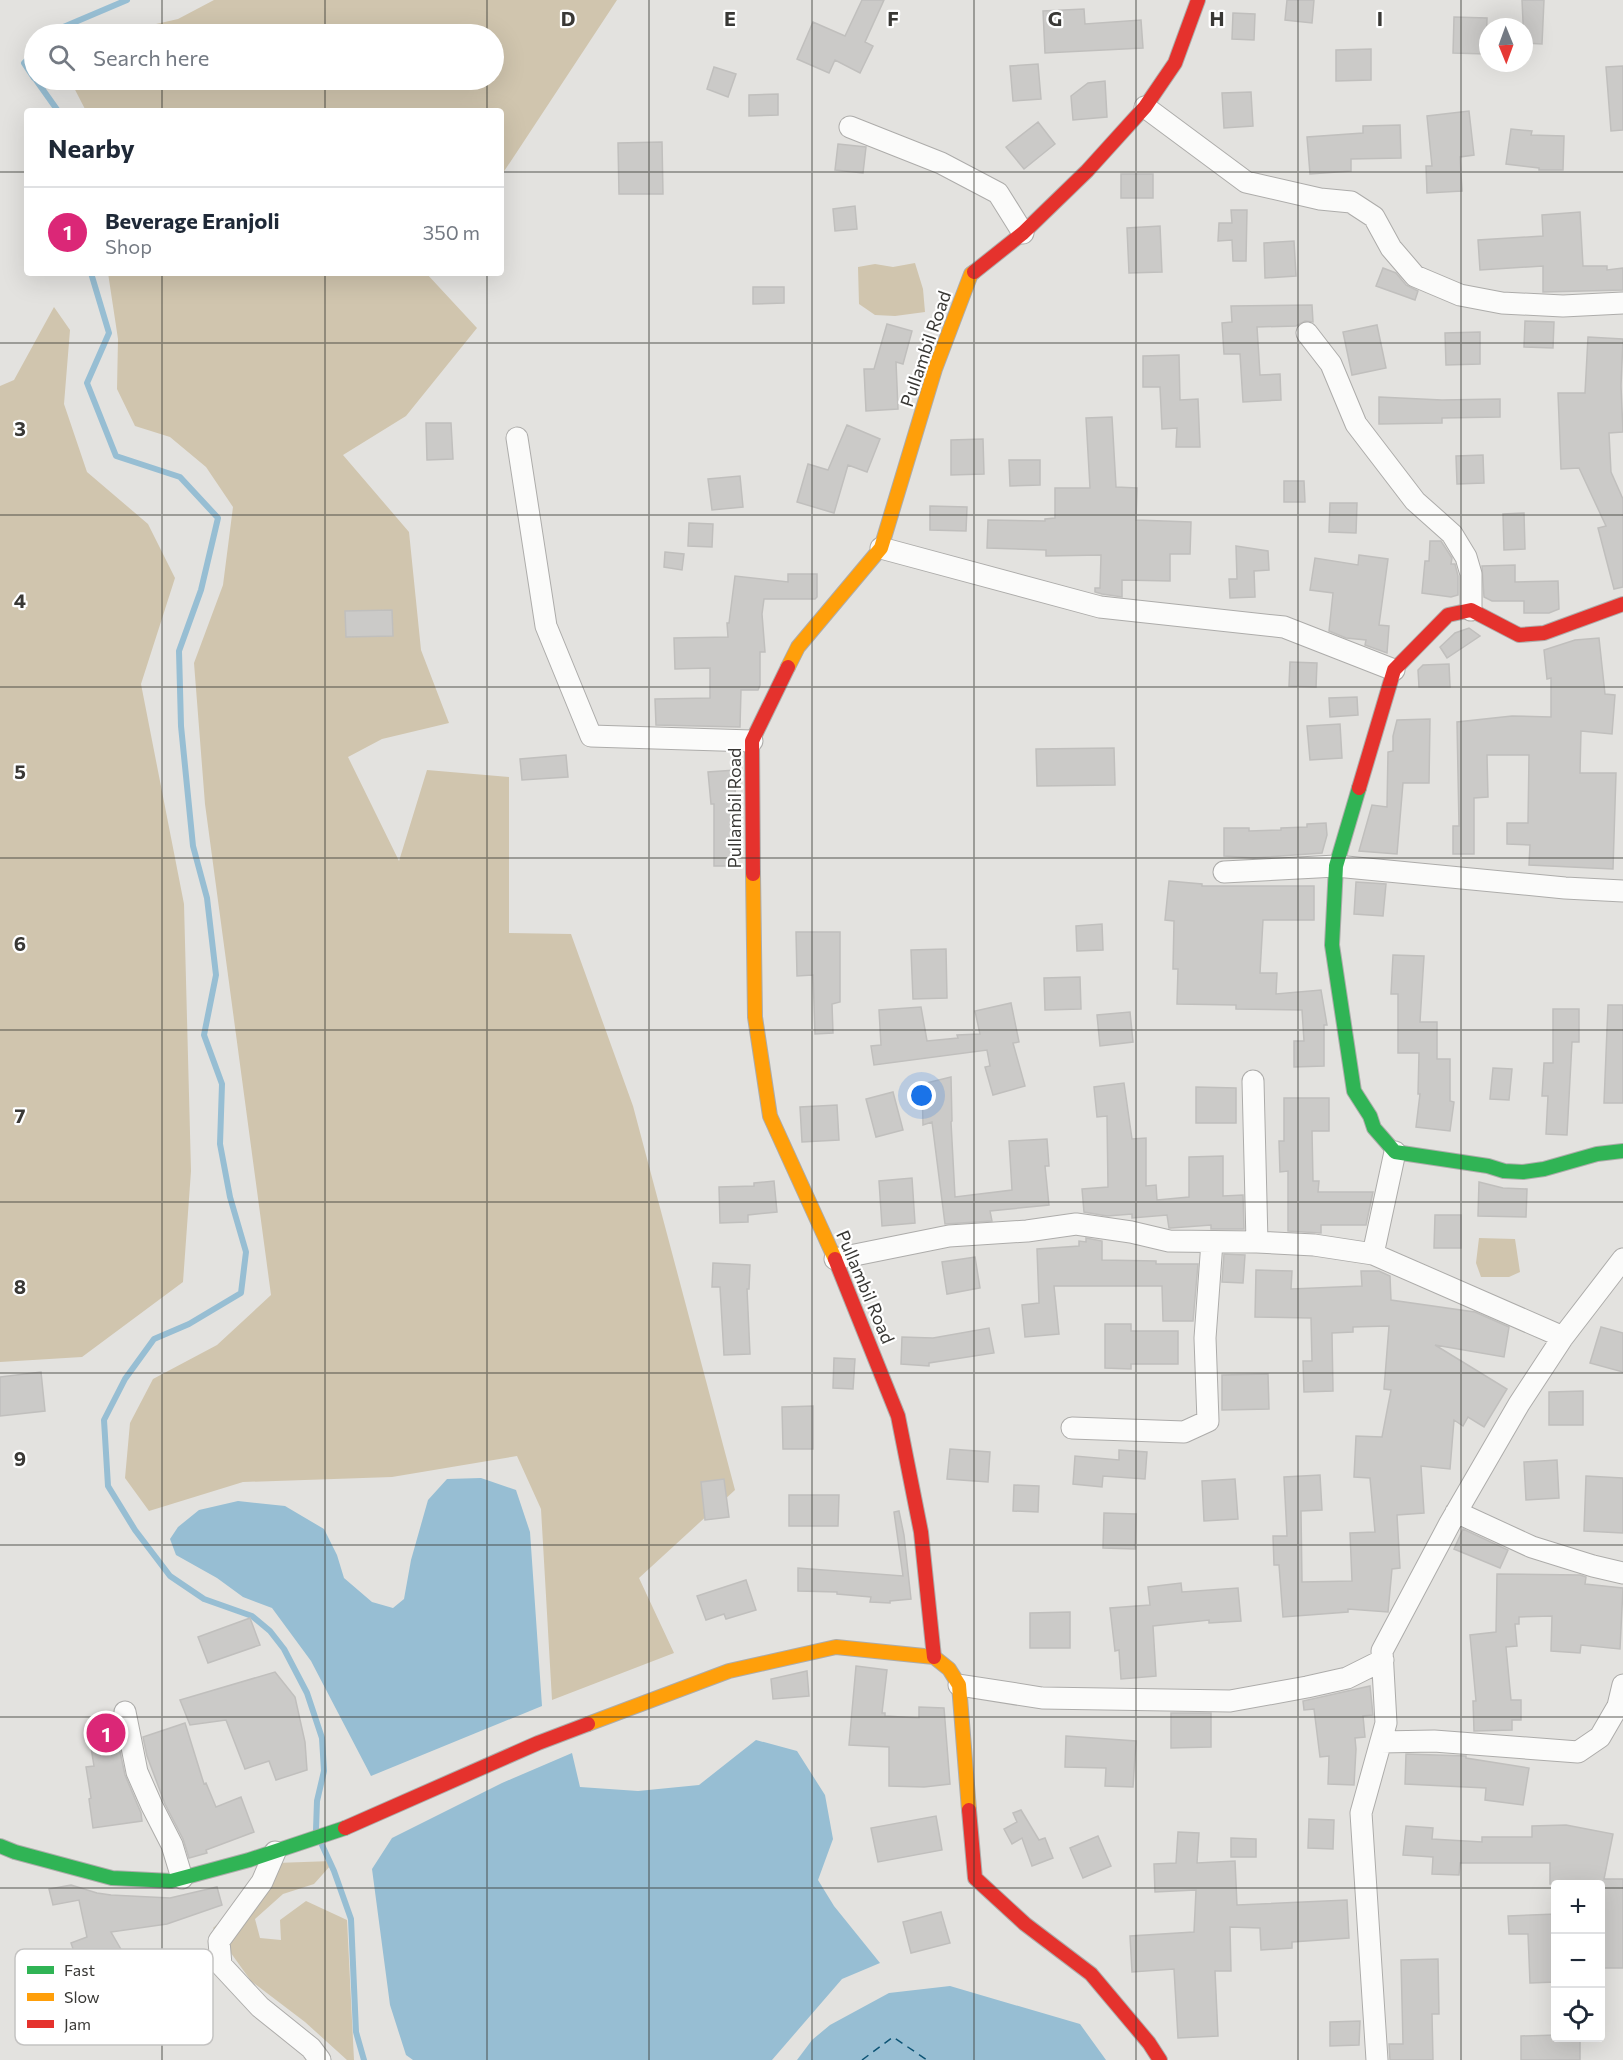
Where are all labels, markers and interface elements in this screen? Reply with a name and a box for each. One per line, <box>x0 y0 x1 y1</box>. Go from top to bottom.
text: D <box>561 6 575 30</box>
text: E <box>724 6 736 30</box>
text: F <box>887 6 899 30</box>
text: G <box>1048 6 1062 30</box>
text: H <box>1210 6 1225 30</box>
text: I <box>1377 6 1383 30</box>
north arrow <box>1479 18 1533 72</box>
search box <box>24 24 504 90</box>
icon: search <box>45 41 78 74</box>
text: Search here <box>93 44 209 71</box>
text: Nearby <box>48 132 135 163</box>
text: Beverage Eranjoli <box>105 207 280 234</box>
text: 1 <box>63 220 72 244</box>
text: 350 m <box>423 220 480 244</box>
text: Shop <box>105 234 152 258</box>
street label: Pullambil Road <box>895 288 955 409</box>
text: 3 <box>14 416 26 440</box>
text: 4 <box>14 588 26 612</box>
street label: Pullambil Road <box>723 748 745 868</box>
text: 5 <box>14 759 26 783</box>
text: 6 <box>14 931 26 955</box>
your location <box>907 1081 936 1110</box>
text: 7 <box>15 1103 26 1127</box>
street label: Pullambil Road <box>832 1227 900 1347</box>
text: 8 <box>14 1274 26 1298</box>
text: 9 <box>14 1446 26 1470</box>
pin: 1 <box>86 1710 126 1756</box>
map controls <box>1551 1880 1605 2042</box>
button: + <box>1551 1880 1605 1934</box>
button: − <box>1551 1934 1605 1988</box>
legend <box>15 1949 213 2045</box>
text: Fast <box>64 1960 95 1979</box>
text: Slow <box>64 1987 100 2006</box>
button: locate <box>1551 1988 1605 2042</box>
text: Jam <box>64 2014 91 2033</box>

